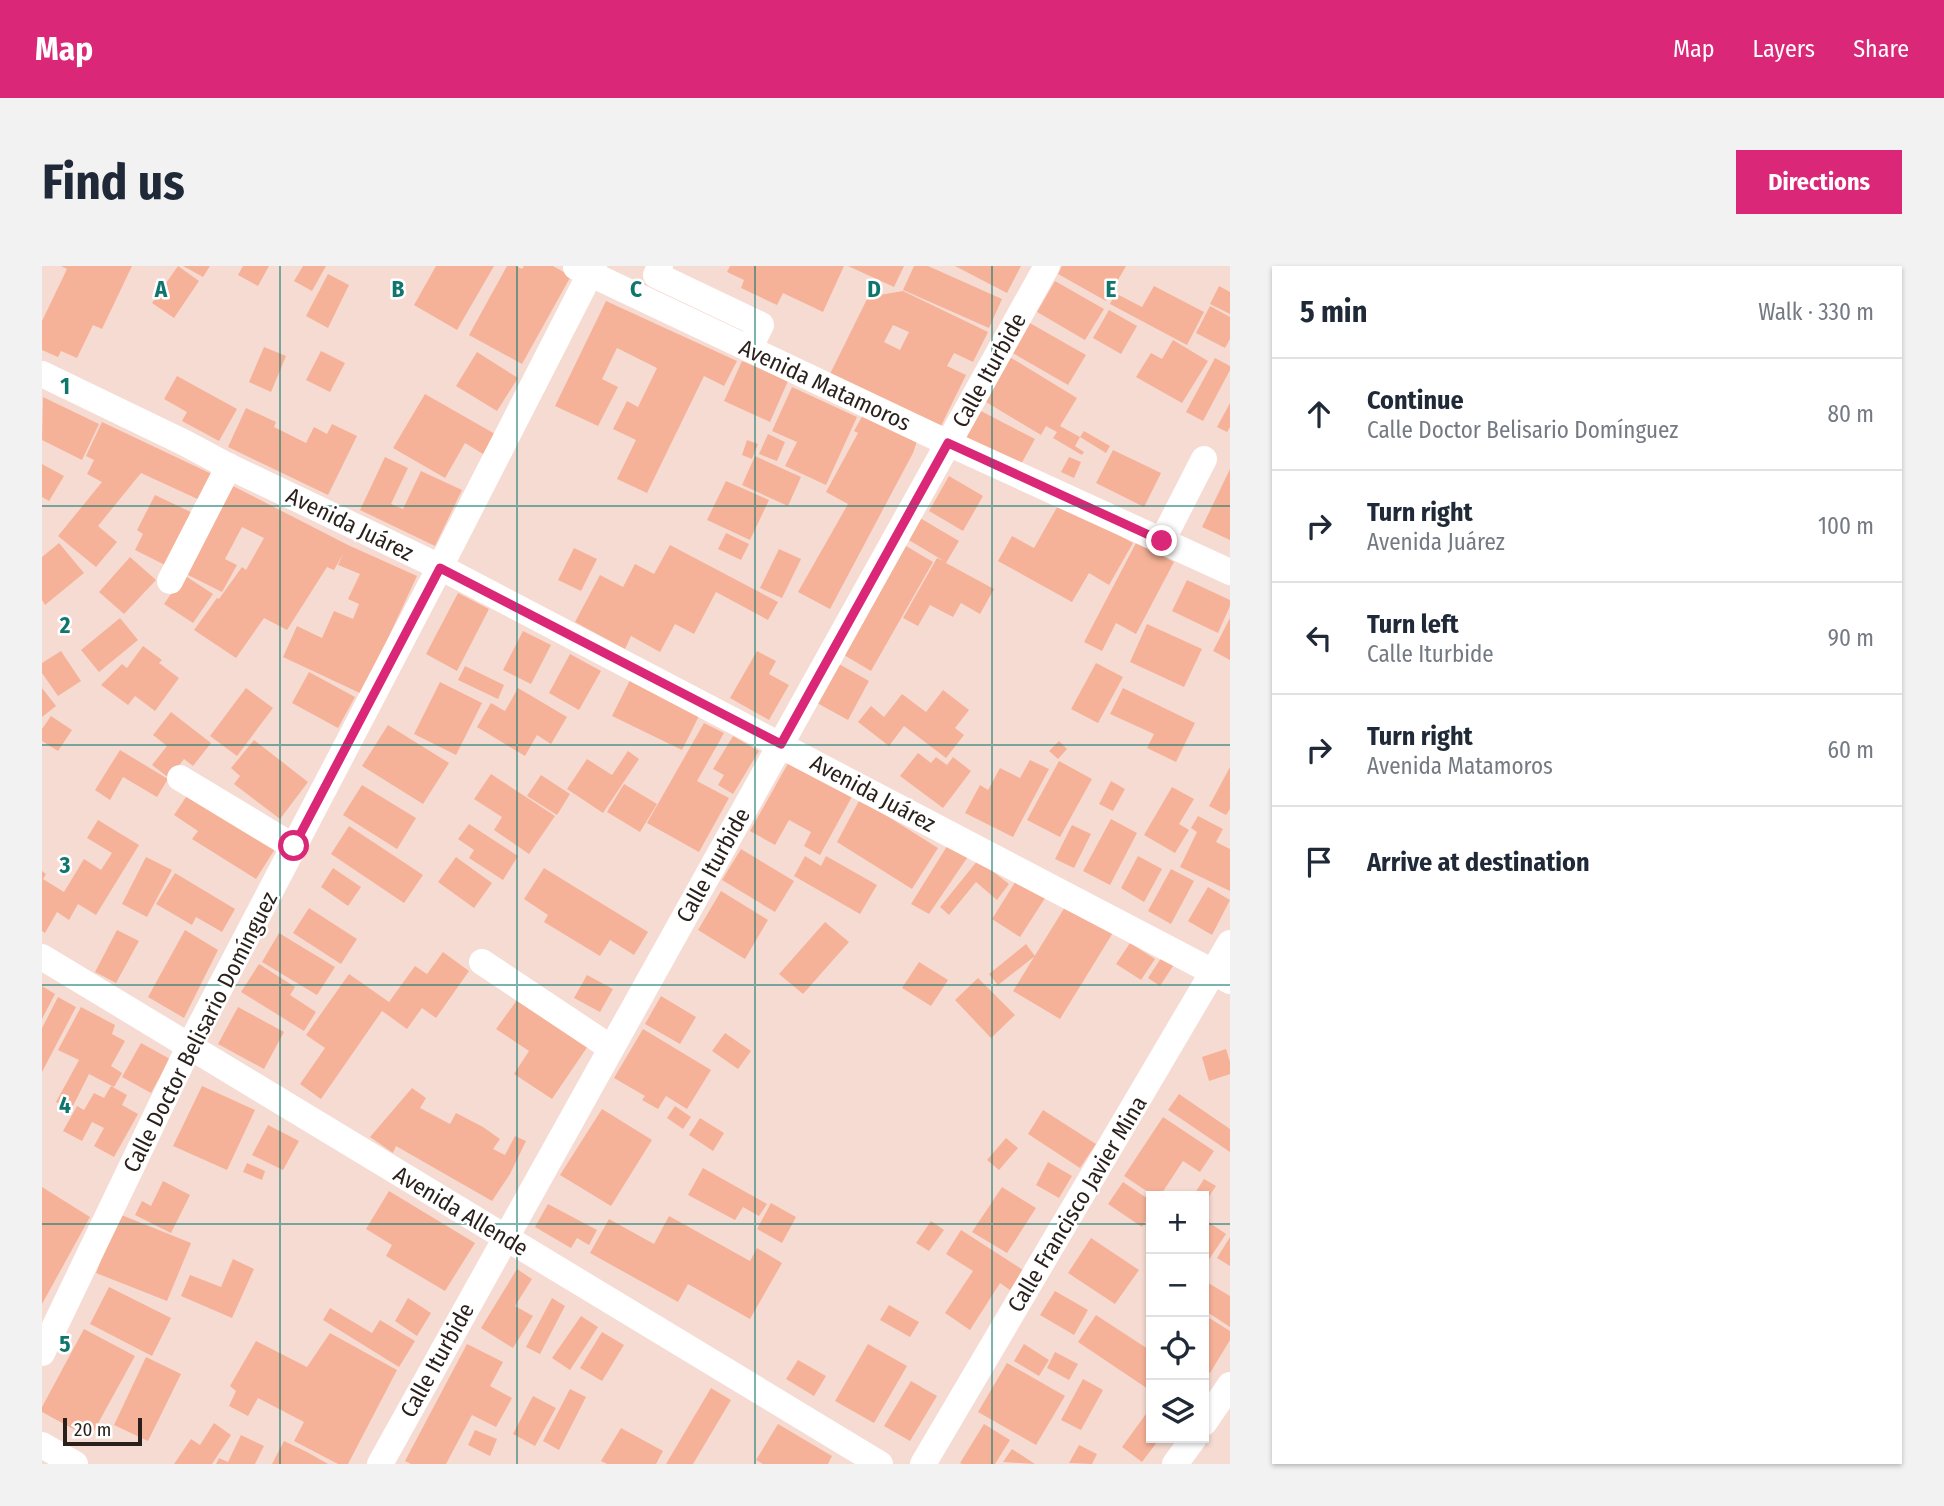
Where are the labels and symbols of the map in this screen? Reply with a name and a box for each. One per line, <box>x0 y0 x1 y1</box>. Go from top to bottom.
text: A <box>154 275 168 303</box>
text: B <box>392 275 405 303</box>
text: C <box>630 275 642 303</box>
text: D <box>867 275 881 303</box>
text: E <box>1106 275 1117 303</box>
street label: Calle Iturbide <box>946 308 1032 432</box>
street label: Avenida Matamoros <box>735 333 915 437</box>
text: 1 <box>60 372 70 400</box>
street label: Avenida Juárez <box>282 481 418 567</box>
route end <box>1146 525 1177 556</box>
text: 2 <box>59 611 71 639</box>
street label: Avenida Juárez <box>806 748 940 838</box>
street label: Calle Iturbide <box>670 803 756 927</box>
route start <box>278 830 309 861</box>
text: 3 <box>59 851 71 879</box>
street label: Calle Doctor Belisario Domínguez <box>117 887 283 1177</box>
text: 4 <box>59 1091 71 1119</box>
street label: Calle Francisco Javier Mina <box>1001 1091 1153 1317</box>
street label: Avenida Allende <box>389 1160 533 1262</box>
street label: Calle Iturbide <box>394 1298 480 1422</box>
text: 5 <box>59 1330 71 1358</box>
scale bar <box>63 1415 142 1447</box>

